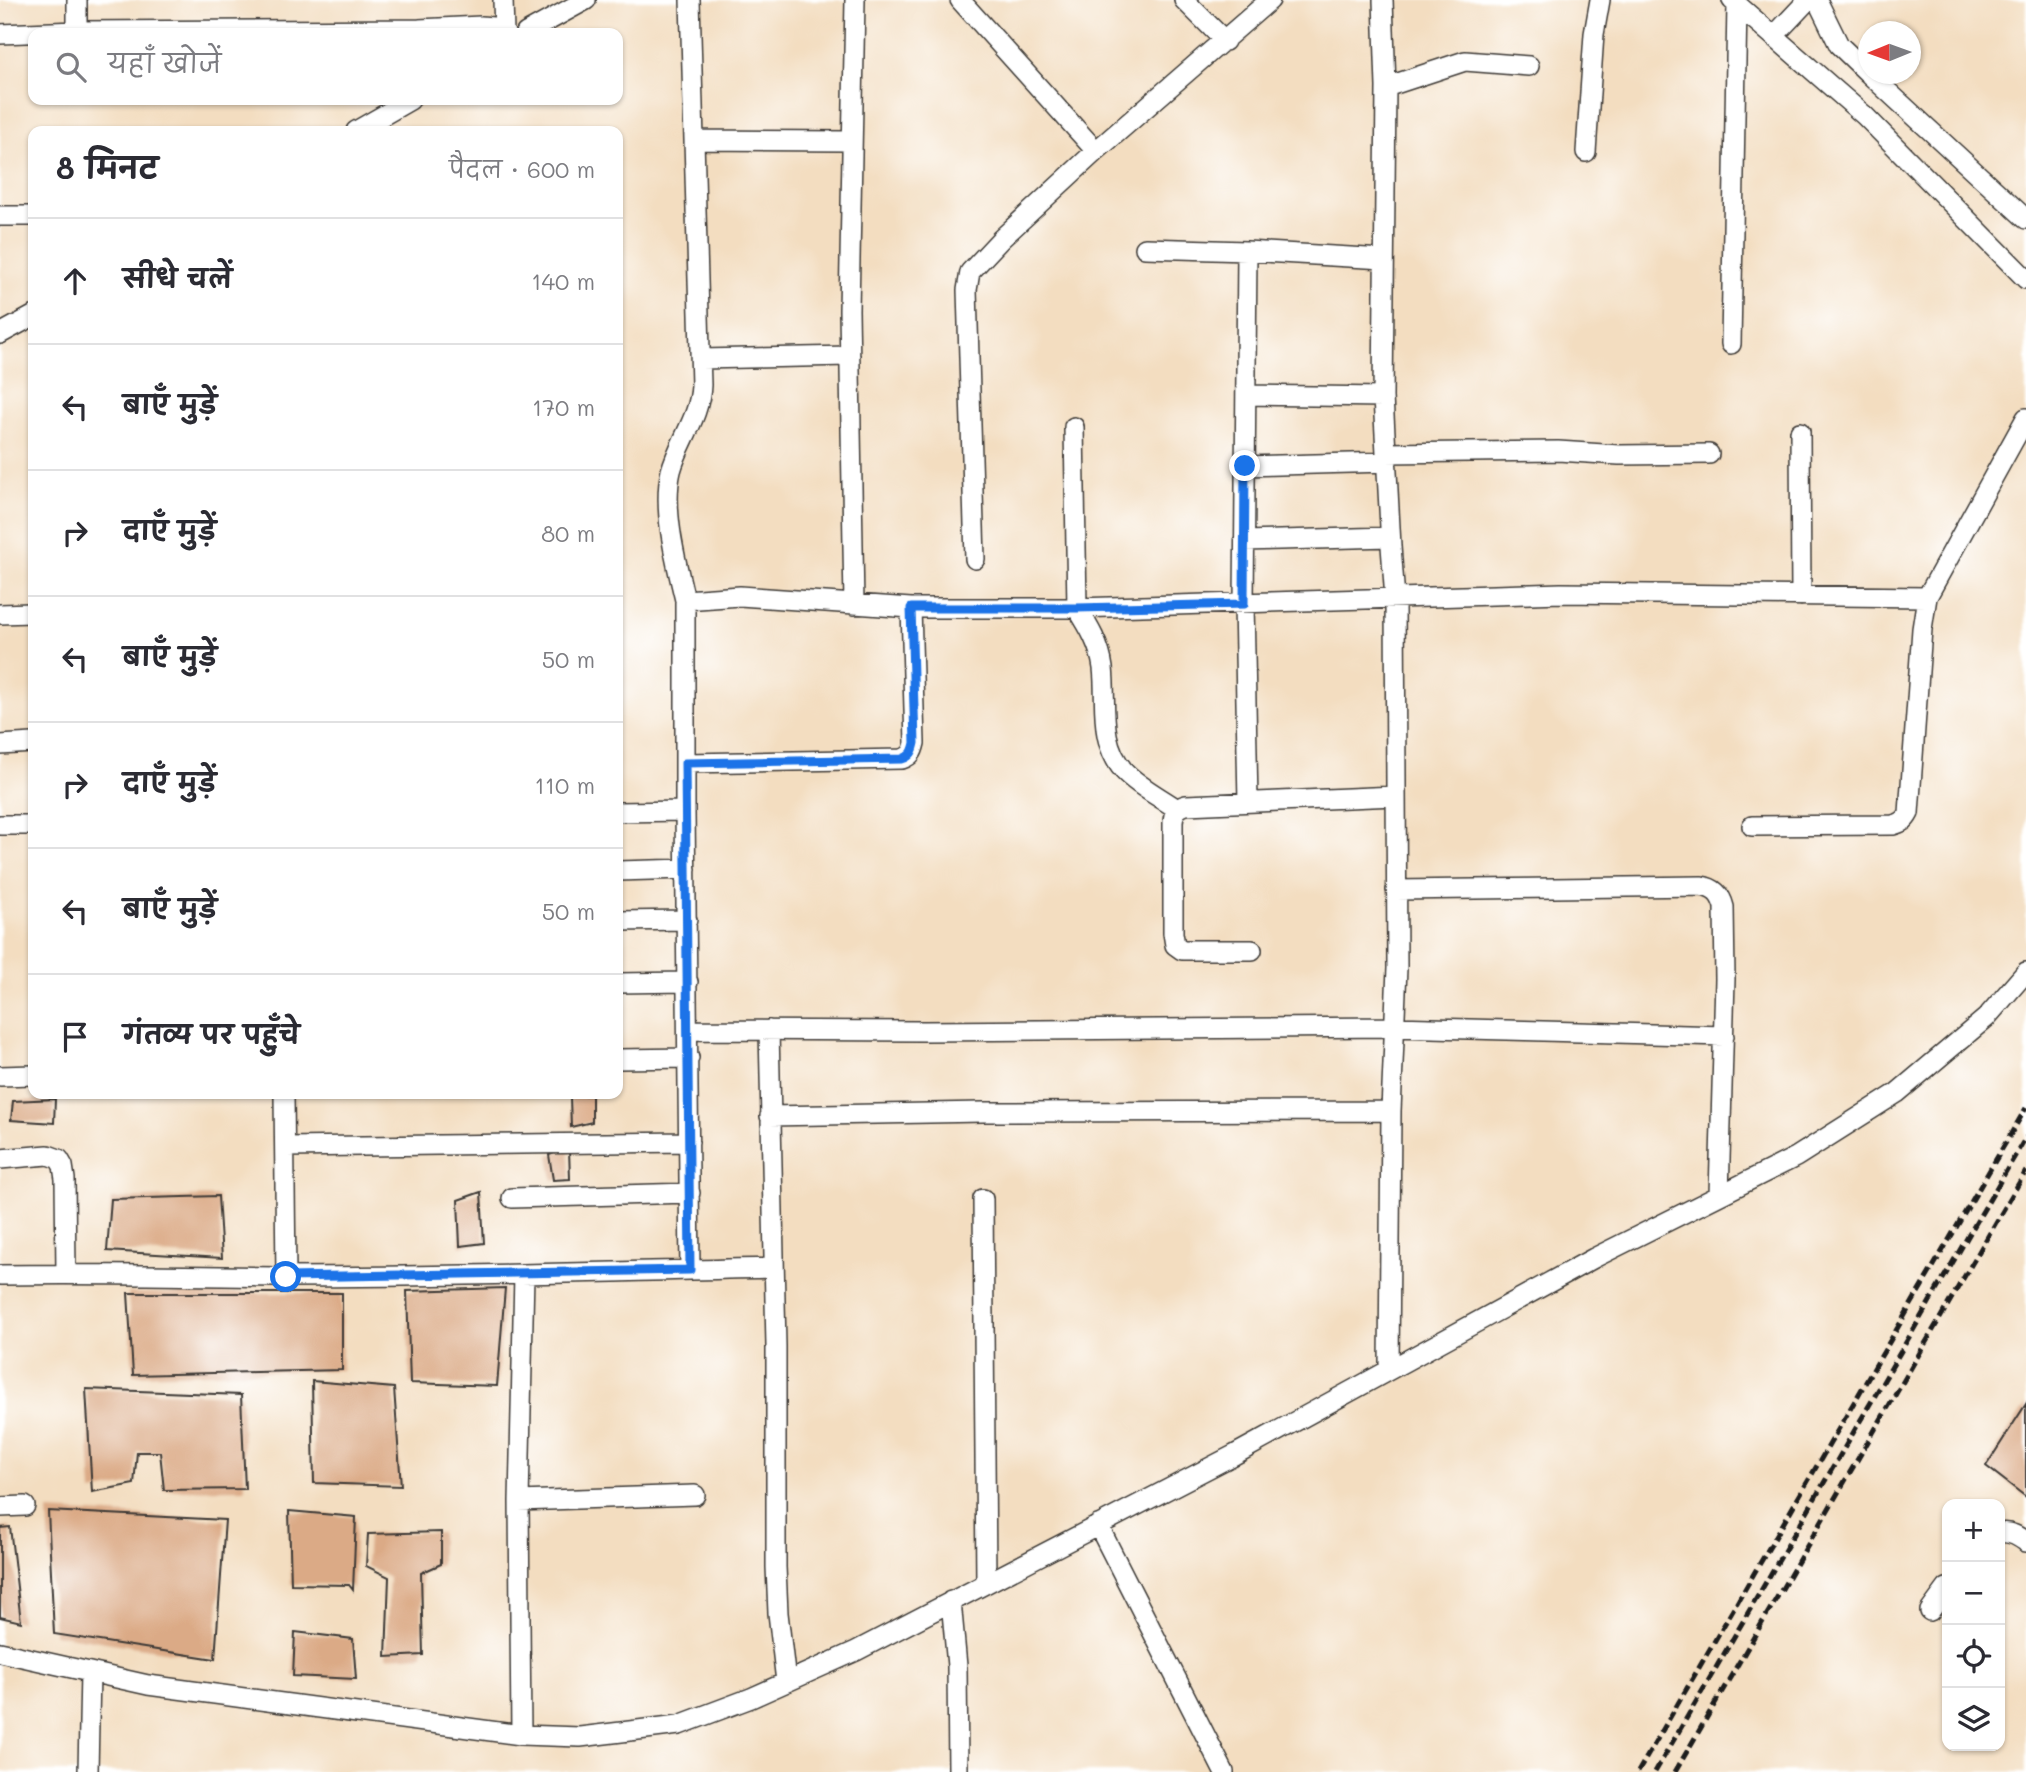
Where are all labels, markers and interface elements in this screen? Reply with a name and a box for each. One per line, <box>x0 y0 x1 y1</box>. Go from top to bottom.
north arrow <box>1858 21 1921 84</box>
search box <box>28 28 623 105</box>
text: यहाँ खोजें <box>108 46 221 80</box>
icon: search <box>52 48 90 86</box>
text: 8 मिनट <box>56 147 158 187</box>
text: पैदल · 600 m <box>449 154 595 184</box>
text: सीधे चलें <box>123 261 232 295</box>
icon: ahead <box>56 262 94 300</box>
text: 140 m <box>531 266 595 296</box>
text: बाएँ मुड़ें <box>123 387 217 421</box>
icon: left <box>56 388 94 426</box>
text: 170 m <box>532 392 595 422</box>
route end <box>1229 450 1260 481</box>
text: दाएँ मुड़ें <box>123 513 216 547</box>
icon: right <box>56 514 94 552</box>
text: 80 m <box>541 518 595 548</box>
text: बाएँ मुड़ें <box>123 639 217 673</box>
icon: left <box>56 640 94 678</box>
text: 50 m <box>542 644 595 674</box>
text: दाएँ मुड़ें <box>123 765 216 799</box>
icon: right <box>56 766 94 804</box>
text: 110 m <box>535 770 595 800</box>
text: बाएँ मुड़ें <box>123 891 217 925</box>
icon: left <box>56 892 94 930</box>
text: 50 m <box>542 896 595 926</box>
text: गंतव्य पर पहुँचे <box>123 1017 300 1051</box>
icon: arrive <box>56 1018 94 1056</box>
route start <box>270 1261 301 1292</box>
map controls <box>1942 1499 2005 1751</box>
button: + <box>1942 1499 2005 1562</box>
button: − <box>1942 1562 2005 1625</box>
button: locate <box>1942 1625 2005 1688</box>
button: layers <box>1942 1688 2005 1751</box>

